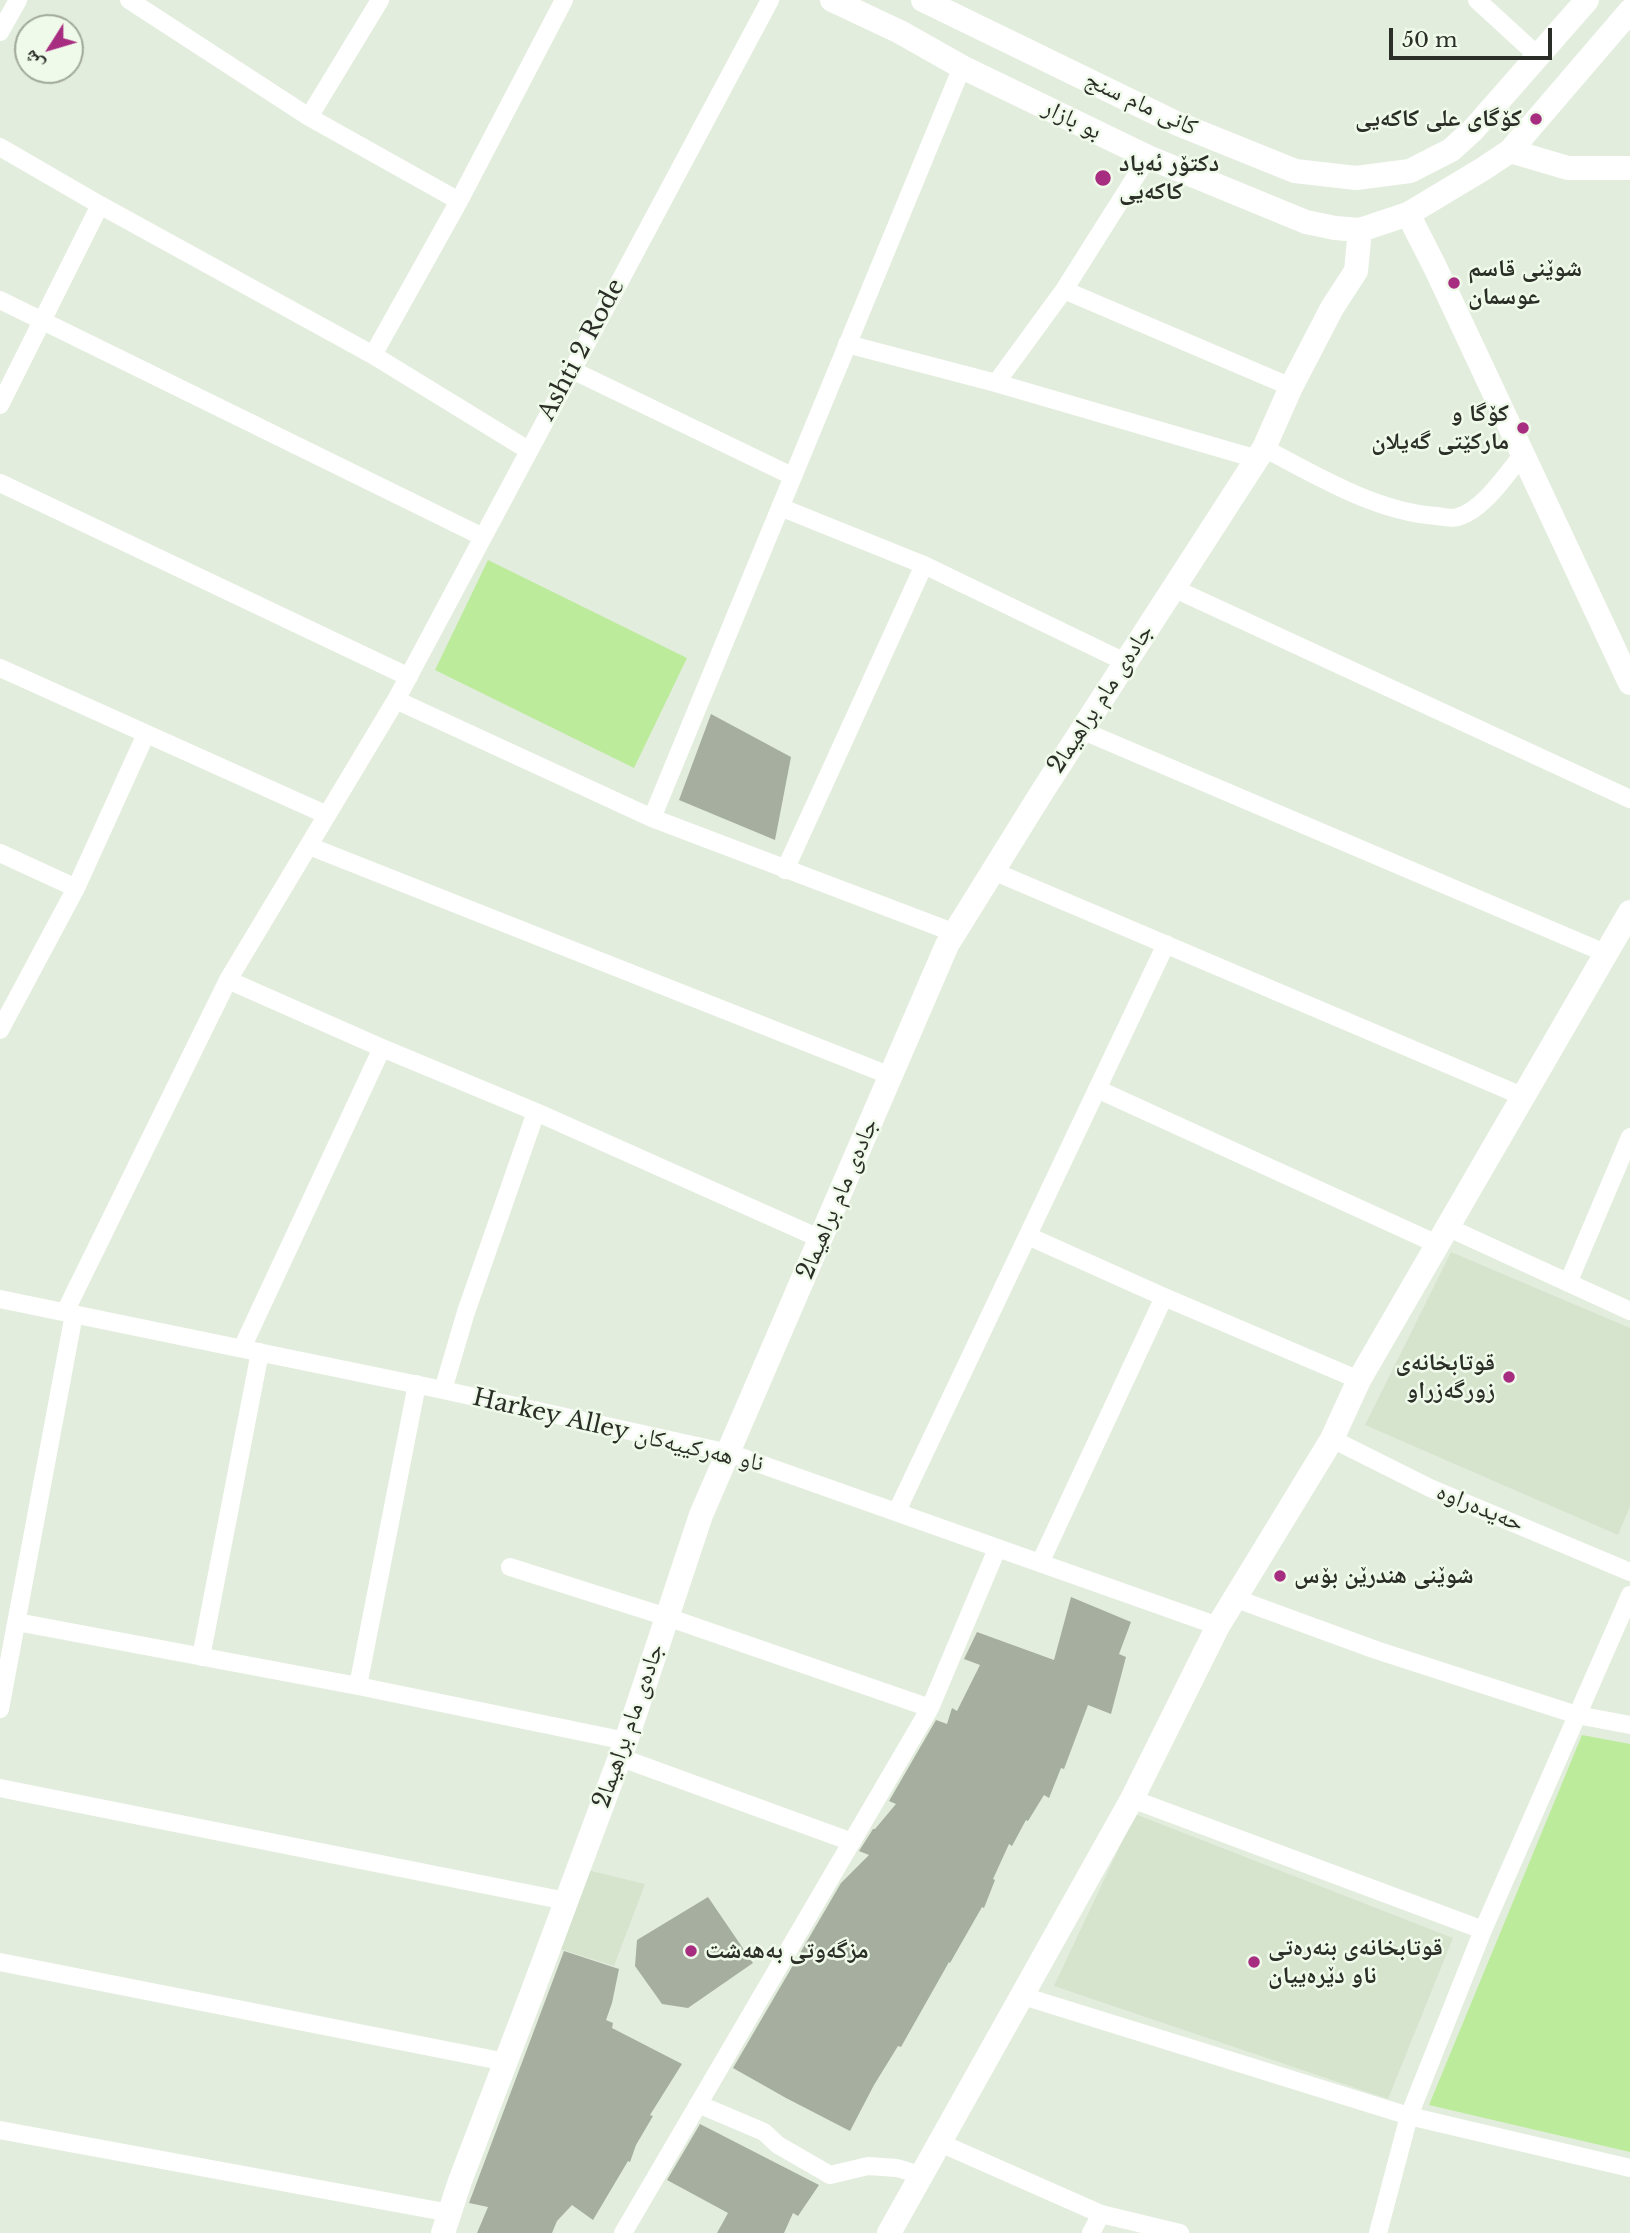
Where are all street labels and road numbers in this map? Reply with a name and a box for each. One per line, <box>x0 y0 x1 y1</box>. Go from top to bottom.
street label: کانی مام سنج <box>1080 66 1202 142</box>
street label: بو بازار <box>1038 94 1106 146</box>
street label: Ashti 2 Rode <box>533 274 631 426</box>
street label: جادەی مام براهیما2 <box>1042 619 1160 779</box>
street label: جادەی مام براهیما2 <box>791 1114 885 1284</box>
street label: Harkey Alley ناو هەركييەكان <box>470 1383 766 1479</box>
street label: حەیدەراوە <box>1432 1478 1528 1538</box>
street label: جادەی مام براهیما2 <box>587 1640 671 1812</box>

